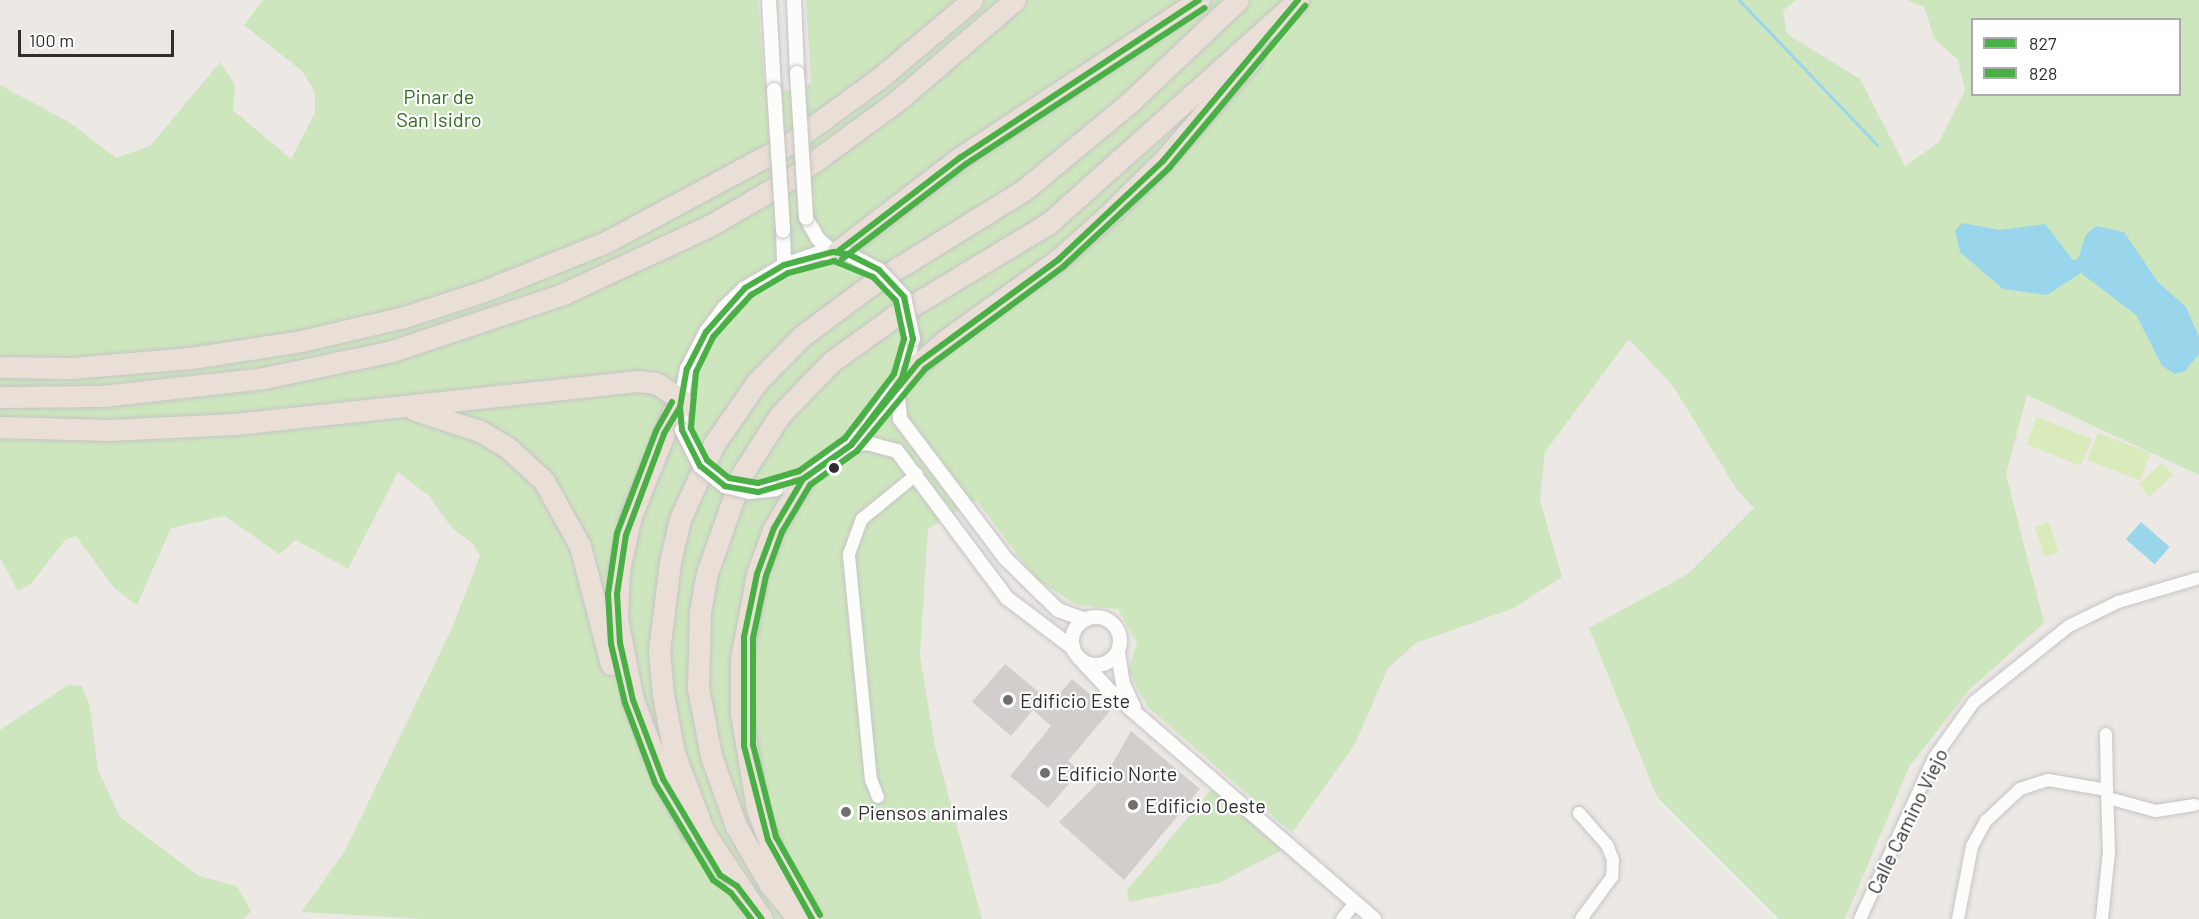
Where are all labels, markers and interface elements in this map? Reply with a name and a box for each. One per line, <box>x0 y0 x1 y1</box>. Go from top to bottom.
scale bar <box>21 18 177 56</box>
legend <box>1971 18 2181 96</box>
text: 100 m <box>29 29 74 51</box>
text: 827 <box>2029 32 2057 54</box>
text: 828 <box>2029 62 2057 84</box>
park label: Pinar de San Isidro <box>396 84 482 131</box>
unlabelled marker <box>828 462 840 474</box>
place label: Edificio Este <box>1020 688 1130 712</box>
marker: Edificio Este <box>1001 693 1015 707</box>
street label: Calle Camino Viejo <box>1861 744 1953 898</box>
place label: Edificio Norte <box>1057 761 1177 785</box>
marker: Edificio Norte <box>1038 766 1052 780</box>
place label: Edificio Oeste <box>1145 793 1266 817</box>
marker: Edificio Oeste <box>1126 798 1140 812</box>
place label: Piensos animales <box>858 800 1008 824</box>
marker: Piensos animales <box>839 805 853 819</box>

